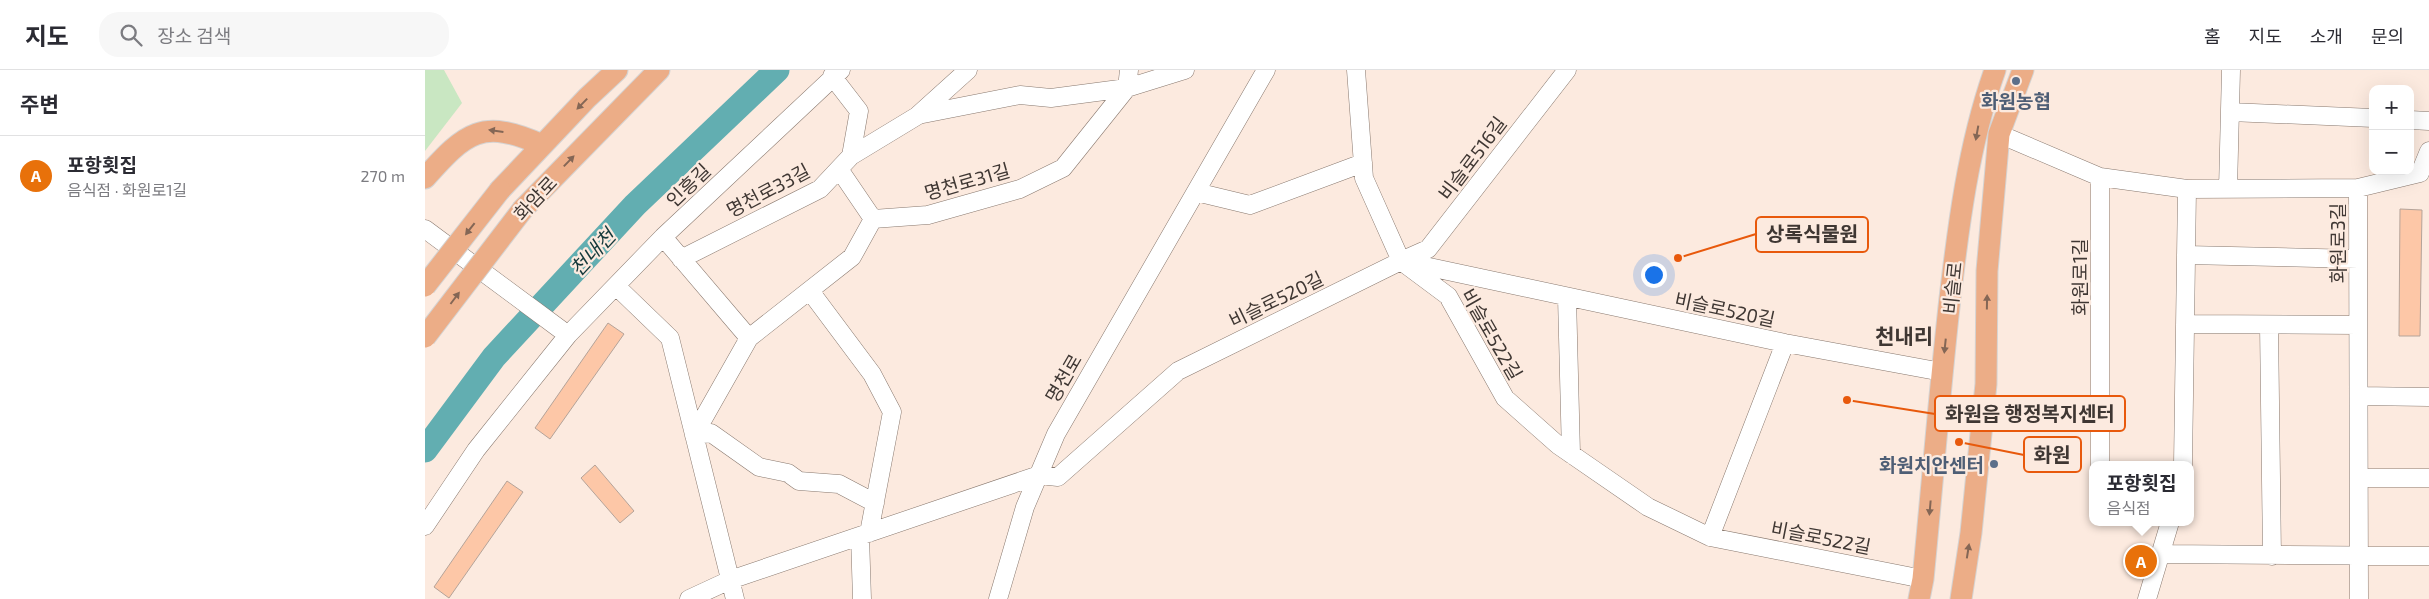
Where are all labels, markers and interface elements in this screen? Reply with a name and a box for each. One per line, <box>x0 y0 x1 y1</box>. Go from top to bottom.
search box <box>99 12 449 57</box>
text: 지도 <box>25 21 69 50</box>
icon: search <box>117 21 145 49</box>
text: 장소 검색 <box>157 24 231 47</box>
text: 홈 <box>2204 25 2221 47</box>
text: 지도 <box>2249 25 2282 47</box>
text: 소개 <box>2310 25 2343 47</box>
text: 문의 <box>2371 25 2404 47</box>
marker: 화원농협 <box>2010 75 2022 87</box>
map controls <box>2369 85 2414 175</box>
button: + <box>2369 85 2414 130</box>
place label: 화원농협 <box>1981 89 2051 112</box>
text: 주변 <box>20 91 59 116</box>
one-way arrow <box>576 97 588 109</box>
street label: 비슬로516길 <box>1433 112 1511 204</box>
one-way arrow <box>1972 126 1980 142</box>
one-way arrow <box>488 127 504 135</box>
button: − <box>2369 130 2414 175</box>
text: 포항횟집 <box>67 153 137 176</box>
one-way arrow <box>563 155 575 167</box>
street label: 명천로33길 <box>722 158 814 222</box>
street label: 명천로31길 <box>922 158 1012 204</box>
street label: 인흥길 <box>661 159 715 211</box>
text: A <box>31 166 41 185</box>
text: 270 m <box>361 166 405 185</box>
street label: 화암로 <box>509 171 561 225</box>
text: 음식점 · 화원로1길 <box>67 180 187 199</box>
street label: 화원로3길 <box>2326 203 2349 283</box>
callout: 상록식물원 <box>1756 217 1868 252</box>
text: 상록식물원 <box>1766 221 1858 245</box>
one-way arrow <box>465 222 475 236</box>
water label: 천내천 <box>564 222 621 280</box>
street label: 화원로1길 <box>2068 238 2091 316</box>
street label: 비슬로 <box>1938 261 1966 315</box>
your location <box>1641 262 1667 288</box>
street label: 비슬로520길 <box>1225 266 1327 332</box>
street label: 비슬로522길 <box>1457 284 1527 384</box>
street label: 비슬로520길 <box>1673 287 1777 331</box>
one-way arrow <box>449 292 460 305</box>
one-way arrow <box>1983 294 1991 310</box>
district label: 천내리 <box>1875 323 1933 348</box>
one-way arrow <box>1941 338 1949 354</box>
street label: 명천로 <box>1040 350 1086 406</box>
callout: 화원읍 행정복지센터 <box>1935 396 2125 431</box>
text: 화원읍 행정복지센터 <box>1945 401 2115 425</box>
callout: 화원 <box>2024 437 2081 472</box>
text: 화원 <box>2034 442 2070 466</box>
place label: 화원치안센터 <box>1879 453 1984 476</box>
marker: 화원치안센터 <box>1988 458 2000 470</box>
popup <box>2089 461 2194 526</box>
text: 포항횟집 <box>2107 471 2176 494</box>
text: 음식점 <box>2107 498 2151 517</box>
one-way arrow <box>1926 500 1934 516</box>
street label: 비슬로522길 <box>1769 516 1873 558</box>
one-way arrow <box>1965 542 1973 558</box>
pin: A <box>2125 542 2157 580</box>

